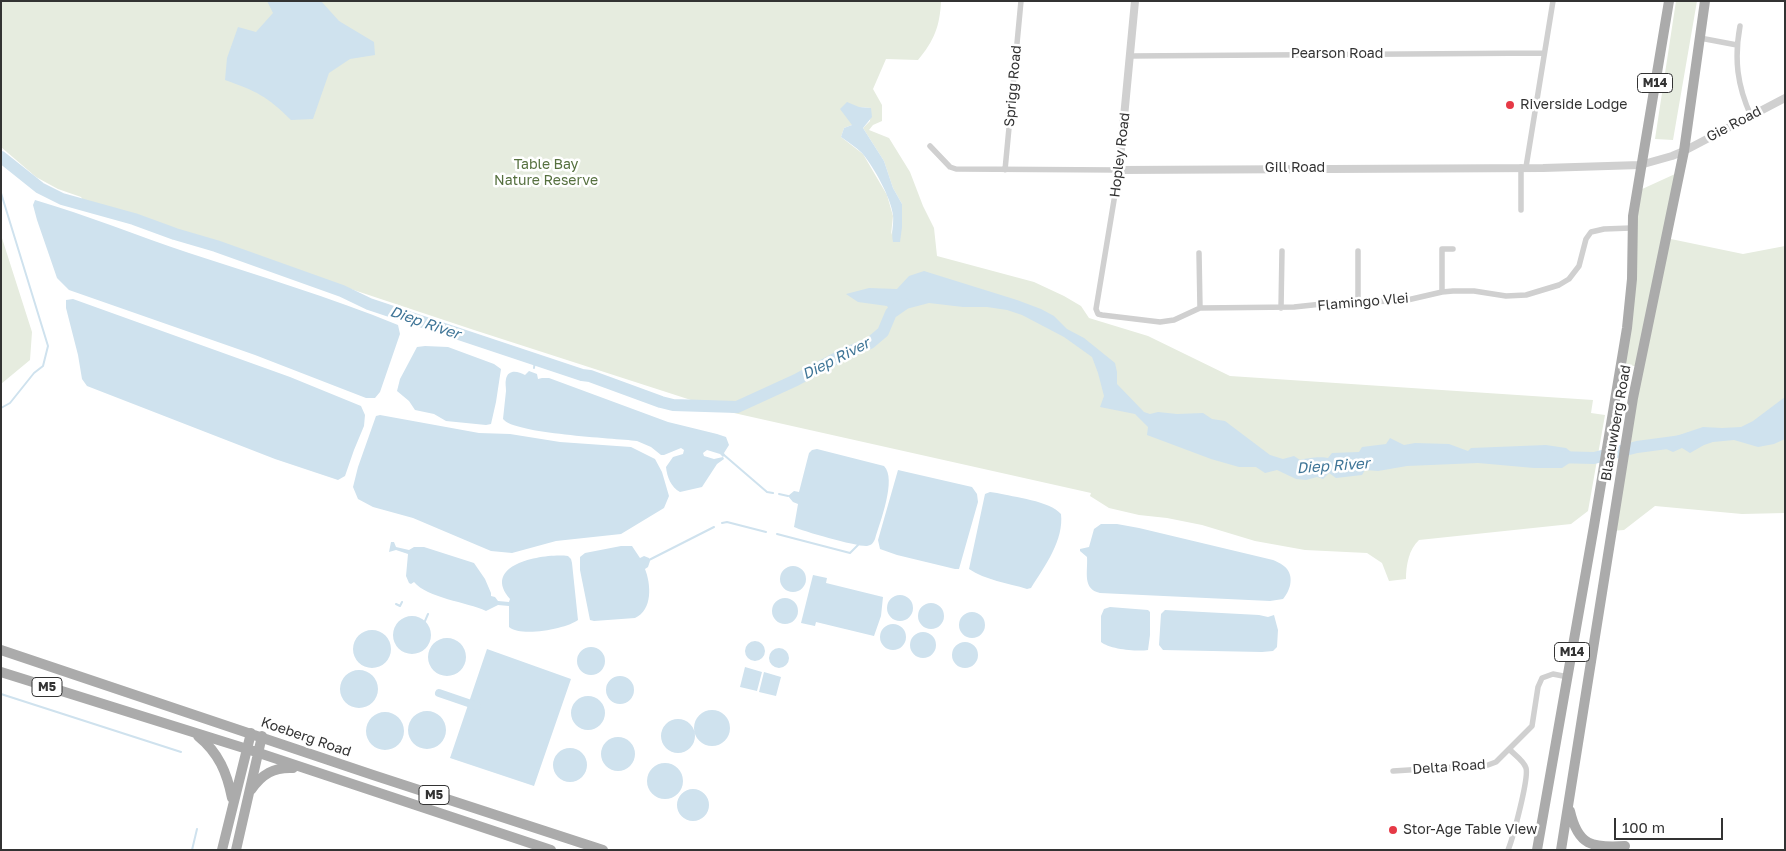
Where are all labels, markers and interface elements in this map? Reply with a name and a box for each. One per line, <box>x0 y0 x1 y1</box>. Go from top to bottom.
street label: Sprigg Road <box>1001 45 1025 127</box>
street label: Pearson Road <box>1291 46 1383 62</box>
road number: M14 <box>1638 74 1672 92</box>
place label: Riverside Lodge <box>1520 97 1627 113</box>
marker: Riverside Lodge <box>1504 99 1516 111</box>
street label: Gie Road <box>1704 103 1764 145</box>
street label: Hopley Road <box>1106 112 1134 198</box>
park label: Table Bay Nature Reserve <box>494 157 598 190</box>
street label: Gill Road <box>1265 160 1325 176</box>
street label: Flamingo Vlei <box>1317 290 1409 314</box>
water label: Diep River <box>388 303 462 343</box>
water label: Diep River <box>799 334 873 384</box>
street label: Blaauwberg Road <box>1597 363 1635 483</box>
water label: Diep River <box>1296 454 1370 478</box>
road number: M14 <box>1554 642 1590 662</box>
road number: M5 <box>32 678 62 696</box>
street label: Koeberg Road <box>259 714 353 760</box>
street label: Delta Road <box>1412 756 1486 778</box>
road number: M5 <box>419 786 449 804</box>
scale bar <box>1616 808 1725 840</box>
text: 100 m <box>1622 818 1665 836</box>
place label: Stor-Age Table View <box>1403 822 1537 838</box>
marker: Stor-Age Table View <box>1387 824 1399 836</box>

